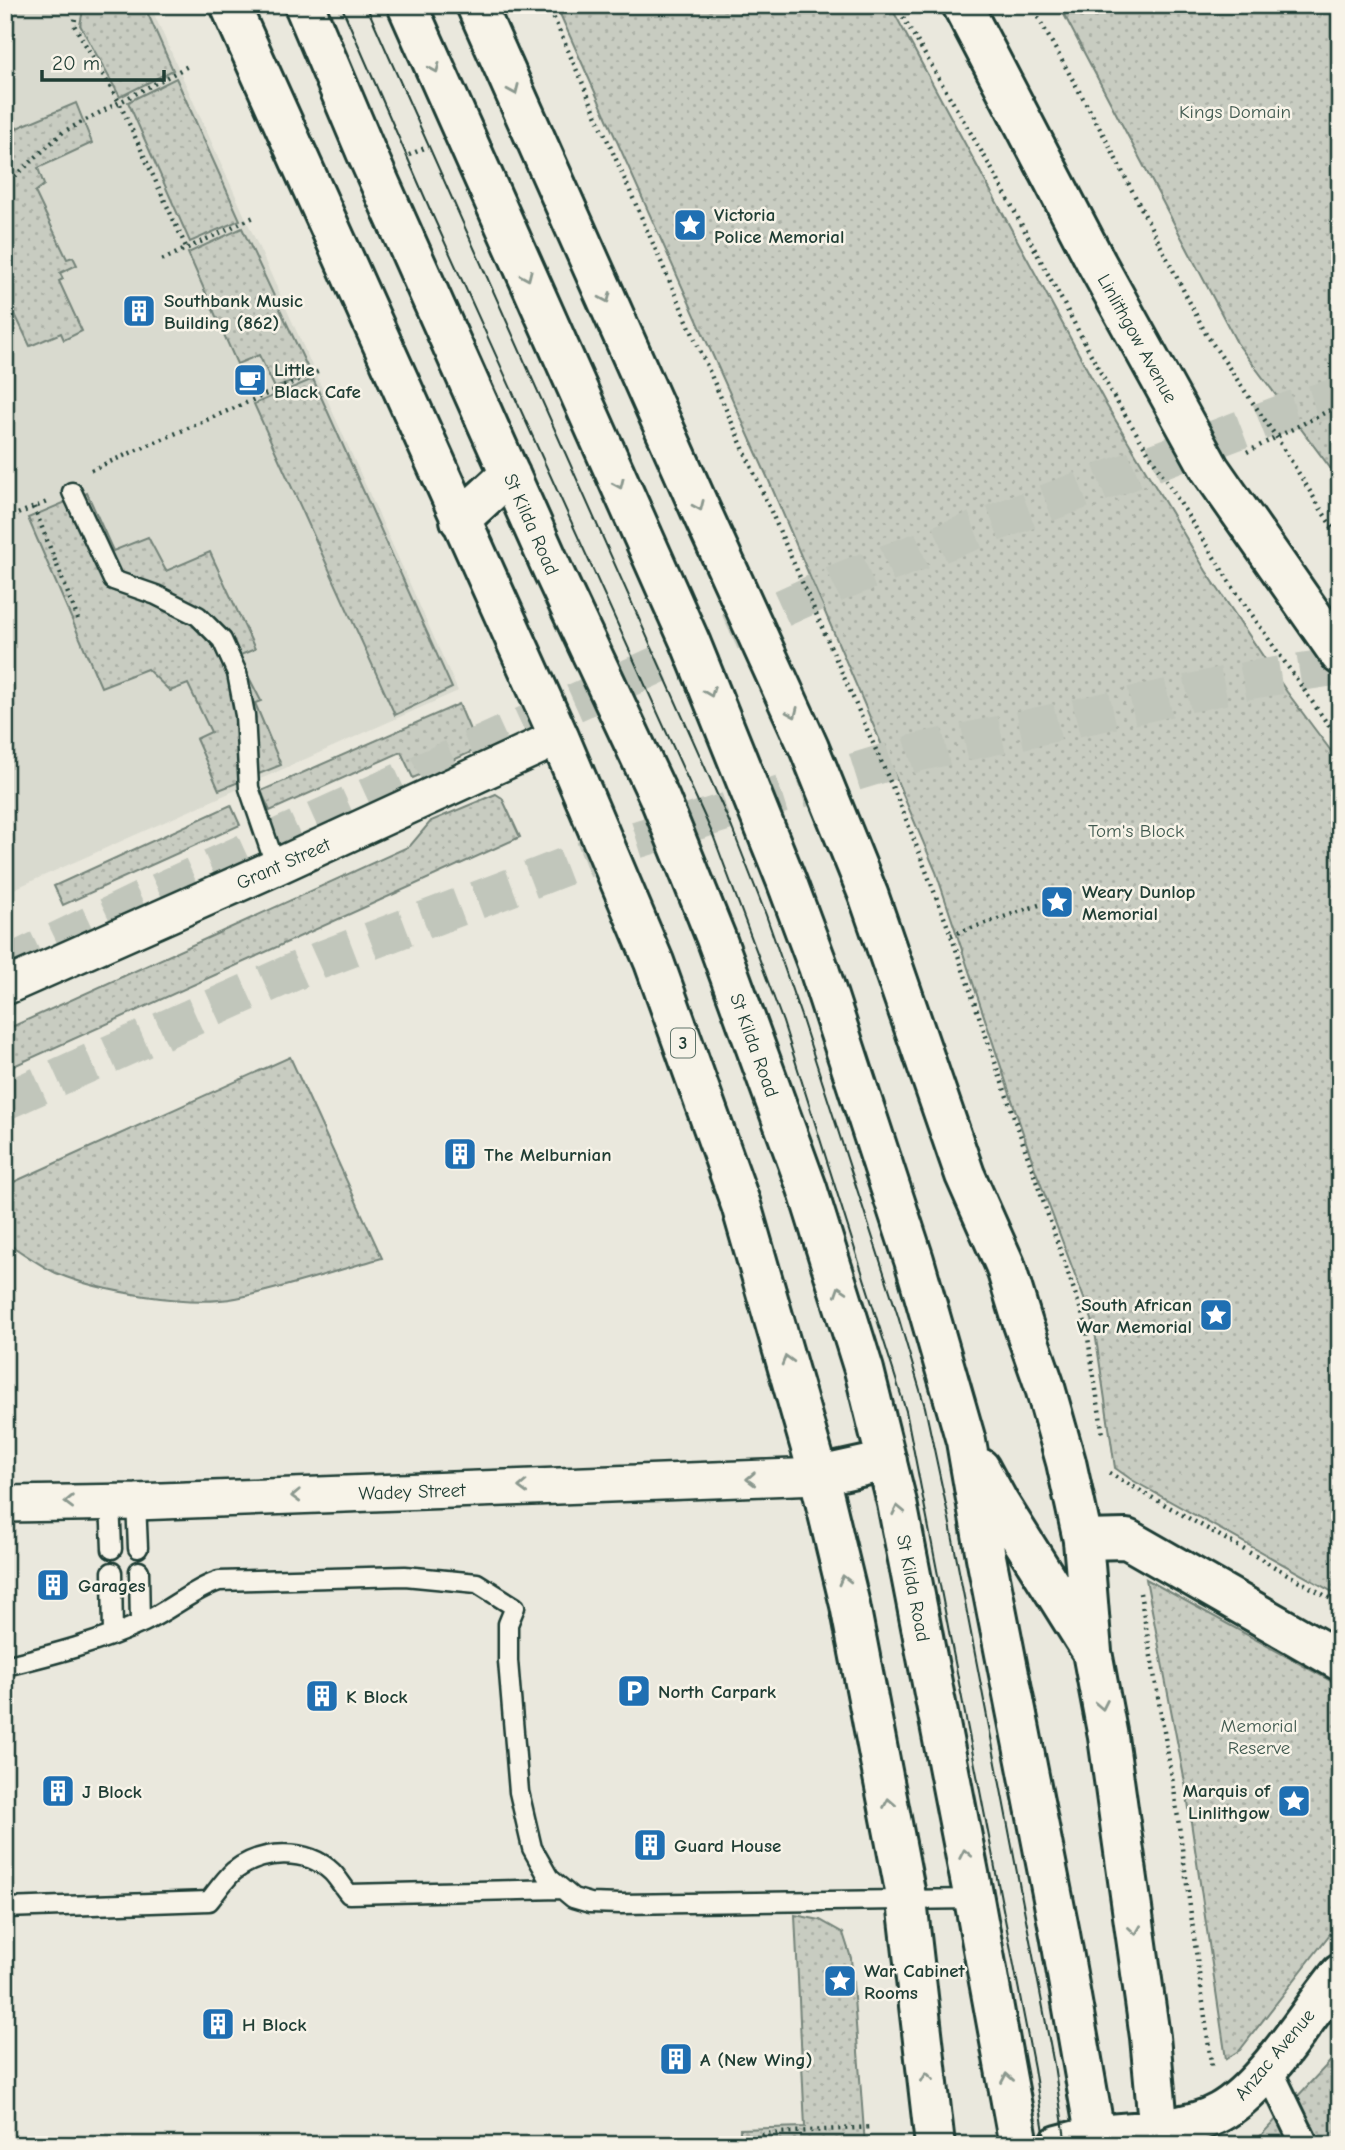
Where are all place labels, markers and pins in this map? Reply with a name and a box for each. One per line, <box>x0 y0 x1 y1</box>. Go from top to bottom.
place label: Victoria Police Memorial <box>714 204 844 248</box>
place icon: Victoria Police Memorial <box>671 206 709 244</box>
place label: Southbank Music Building (862) <box>164 290 303 334</box>
building icon: Southbank Music Building (862) <box>120 292 158 330</box>
place label: Little Black Cafe <box>274 359 361 403</box>
cafe icon: Little Black Cafe <box>231 361 269 399</box>
place label: Weary Dunlop Memorial <box>1082 881 1196 925</box>
place icon: Weary Dunlop Memorial <box>1038 883 1076 921</box>
building icon: The Melburnian <box>441 1135 479 1173</box>
place label: The Melburnian <box>484 1144 612 1166</box>
place label: South African War Memorial <box>1077 1294 1192 1338</box>
place icon: South African War Memorial <box>1197 1296 1235 1334</box>
building icon: Garages <box>34 1566 72 1604</box>
place label: Garages <box>78 1575 146 1597</box>
parking icon: North Carpark <box>615 1672 653 1710</box>
building icon: K Block <box>303 1677 341 1715</box>
place label: North Carpark <box>658 1681 777 1703</box>
place label: K Block <box>346 1686 408 1708</box>
building icon: J Block <box>39 1772 77 1810</box>
place label: Marquis of Linlithgow <box>1183 1780 1271 1824</box>
place label: J Block <box>82 1781 143 1803</box>
place icon: Marquis of Linlithgow <box>1275 1782 1313 1820</box>
building icon: Guard House <box>631 1826 669 1864</box>
place label: Guard House <box>674 1835 781 1857</box>
place label: War Cabinet Rooms <box>864 1960 966 2004</box>
place icon: War Cabinet Rooms <box>821 1962 859 2000</box>
building icon: H Block <box>199 2005 237 2043</box>
place label: H Block <box>242 2014 307 2036</box>
building icon: A (New Wing) <box>657 2040 695 2078</box>
place label: A (New Wing) <box>700 2049 813 2071</box>

